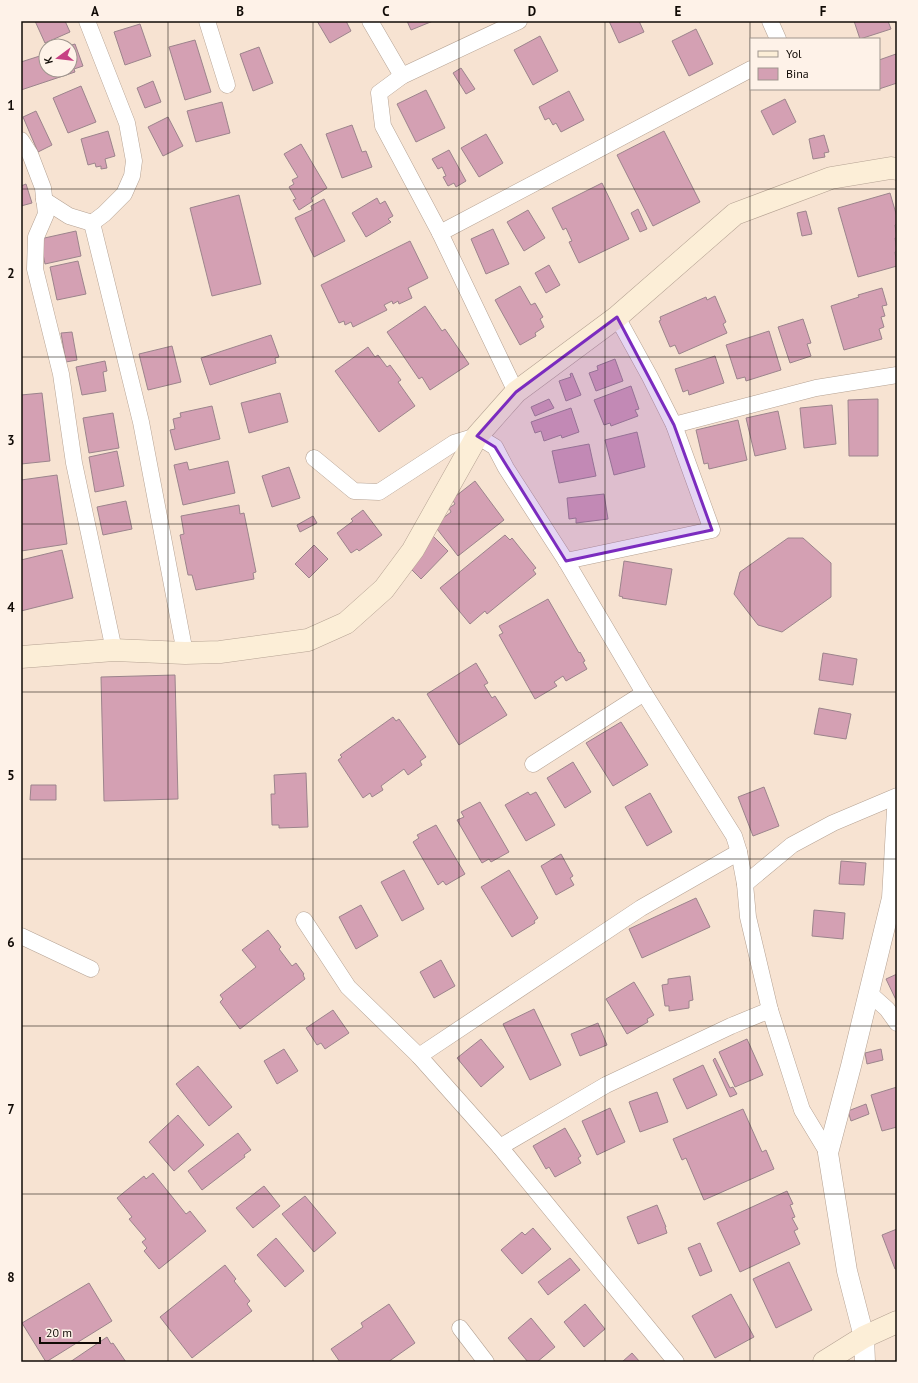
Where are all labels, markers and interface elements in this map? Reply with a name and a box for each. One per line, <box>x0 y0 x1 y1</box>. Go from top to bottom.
text: A <box>91 3 99 20</box>
text: B <box>236 3 244 20</box>
text: C <box>382 3 390 20</box>
text: D <box>528 3 536 20</box>
text: E <box>675 3 682 20</box>
text: F <box>820 3 827 20</box>
north arrow <box>38 38 78 78</box>
legend <box>750 38 880 90</box>
text: Yol <box>786 46 802 61</box>
text: K <box>41 55 56 66</box>
text: Bina <box>786 66 809 81</box>
text: 1 <box>7 97 15 114</box>
text: 2 <box>7 265 15 282</box>
text: 3 <box>7 432 15 449</box>
text: 4 <box>7 599 15 616</box>
text: 5 <box>7 767 15 784</box>
text: 6 <box>7 934 15 951</box>
text: 7 <box>7 1101 15 1118</box>
text: 8 <box>7 1269 15 1286</box>
scale bar <box>40 1319 100 1345</box>
text: 20 m <box>46 1325 72 1340</box>

